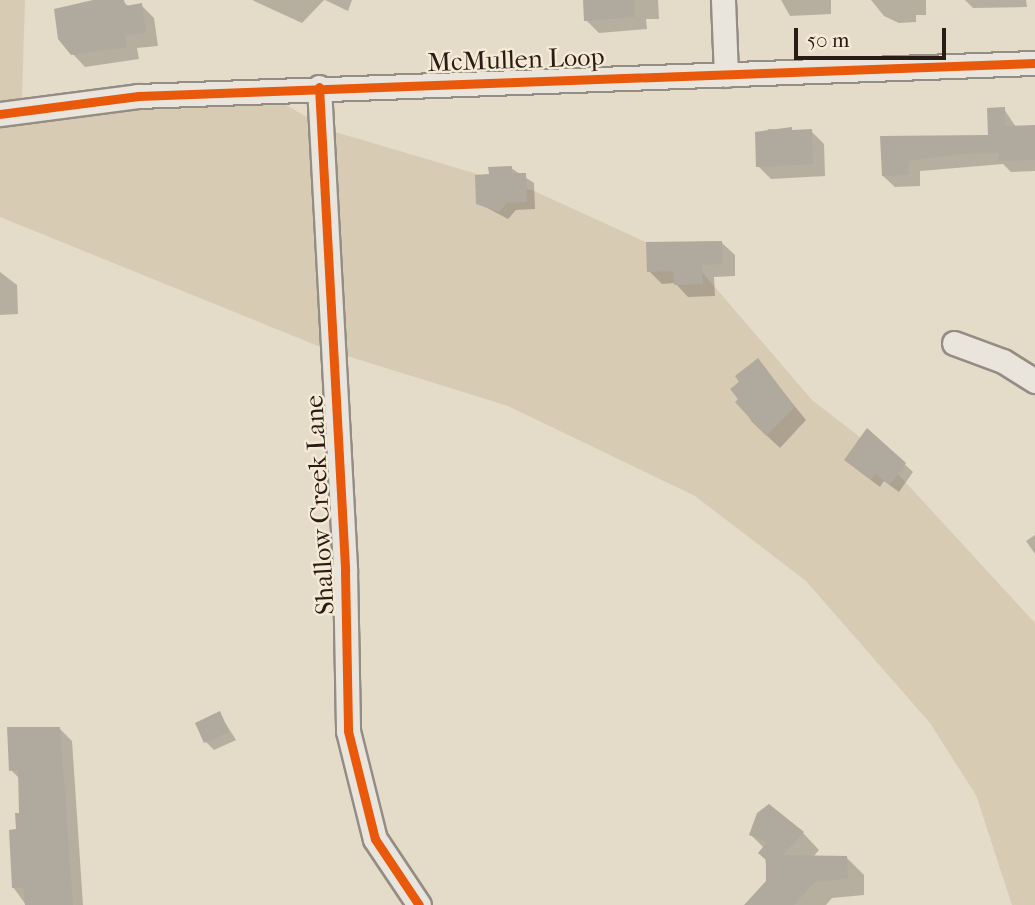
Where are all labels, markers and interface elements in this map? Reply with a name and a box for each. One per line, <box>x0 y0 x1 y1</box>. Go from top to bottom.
scale bar <box>797 14 949 58</box>
text: 50 m <box>807 28 850 52</box>
street label: McMullen Loop <box>427 41 605 79</box>
street label: Shallow Creek Lane <box>299 394 341 616</box>

